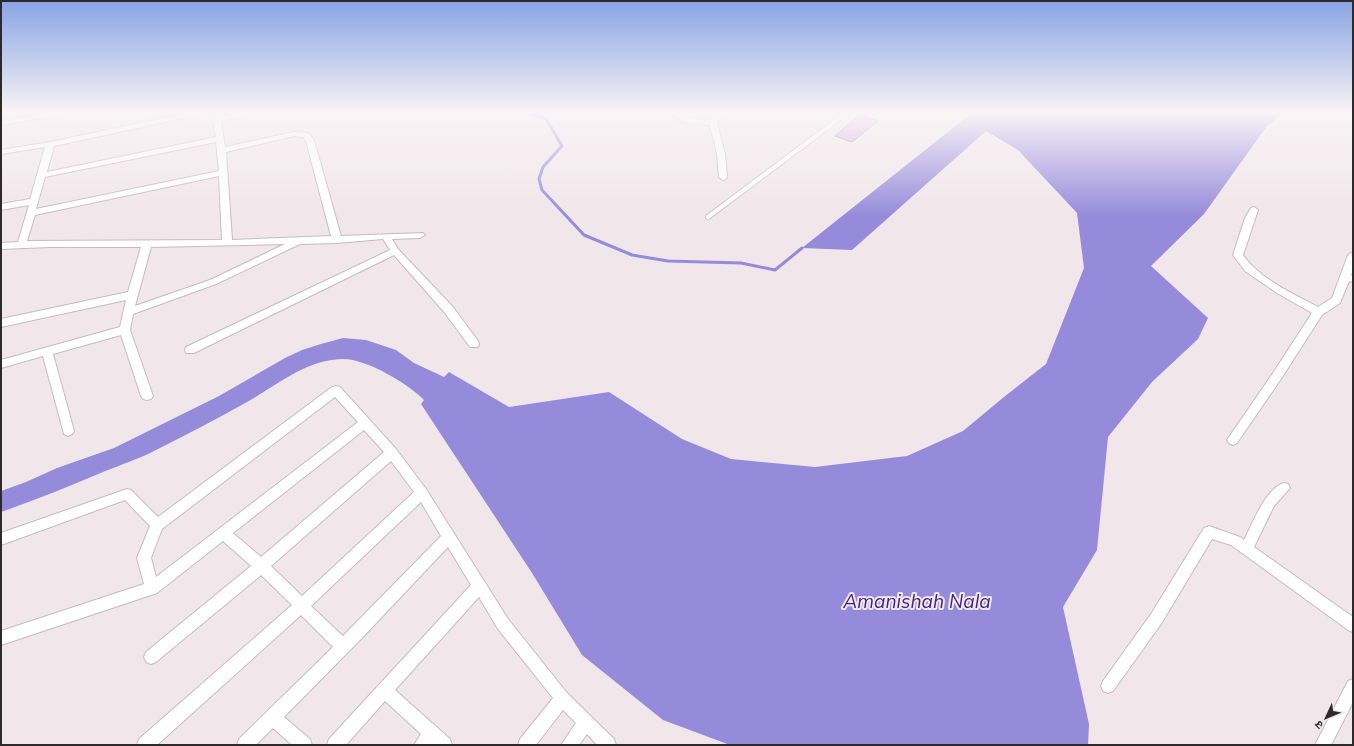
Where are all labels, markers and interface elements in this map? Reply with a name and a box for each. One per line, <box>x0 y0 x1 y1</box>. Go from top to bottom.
water label: Amanishah Nala <box>842 589 991 613</box>
north arrow <box>1306 698 1346 738</box>
text: उ <box>1311 717 1326 732</box>

